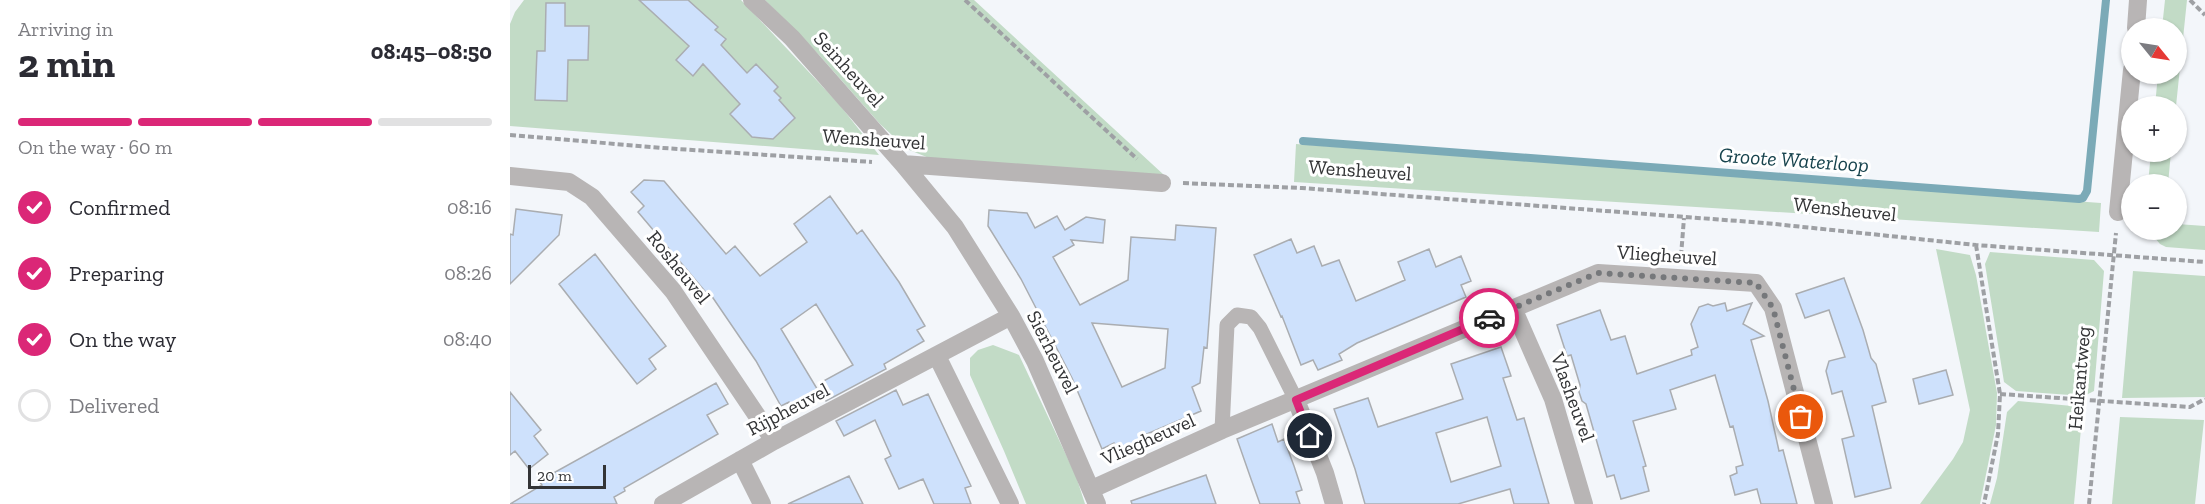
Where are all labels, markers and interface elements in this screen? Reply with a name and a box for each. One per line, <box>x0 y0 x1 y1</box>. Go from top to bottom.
text: Arriving in <box>18 17 113 41</box>
north arrow <box>2121 18 2187 84</box>
map controls <box>2121 18 2187 240</box>
street label: Seinheuvel <box>809 26 889 112</box>
text: 08:45–08:50 <box>371 38 492 65</box>
text: 2 min <box>18 40 115 87</box>
button: + <box>2121 96 2187 162</box>
street label: Wensheuvel <box>822 123 926 155</box>
text: On the way · 60 m <box>18 135 172 159</box>
water label: Groote Waterloop <box>1718 142 1870 177</box>
street label: Wensheuvel <box>1308 154 1412 186</box>
button: − <box>2121 174 2187 240</box>
icon: check <box>18 191 51 224</box>
street label: Wensheuvel <box>1792 192 1898 226</box>
text: Confirmed <box>69 194 170 221</box>
text: 08:16 <box>447 195 492 219</box>
street label: Rosheuvel <box>642 226 716 308</box>
street label: Vliegheuvel <box>1615 239 1718 270</box>
icon: check <box>18 257 51 290</box>
text: Preparing <box>69 260 164 287</box>
text: 08:26 <box>444 261 492 285</box>
courier <box>1459 288 1519 348</box>
icon: car <box>1473 302 1506 335</box>
street label: Sierheuvel <box>1022 306 1084 398</box>
icon: check <box>18 323 51 356</box>
street label: Heikantweg <box>2063 325 2095 431</box>
text: On the way <box>69 326 176 353</box>
text: 08:40 <box>443 327 492 351</box>
street label: Vlasheuvel <box>1546 348 1600 445</box>
street label: Rijpheuvel <box>743 377 833 441</box>
pin <box>1775 391 1826 442</box>
text: Delivered <box>69 392 159 419</box>
icon: bag <box>1784 400 1817 433</box>
street label: Vliegheuvel <box>1096 408 1199 471</box>
pin <box>1284 410 1335 461</box>
icon: home <box>1293 419 1326 452</box>
scale bar <box>528 462 606 490</box>
text: 20 m <box>537 466 572 485</box>

